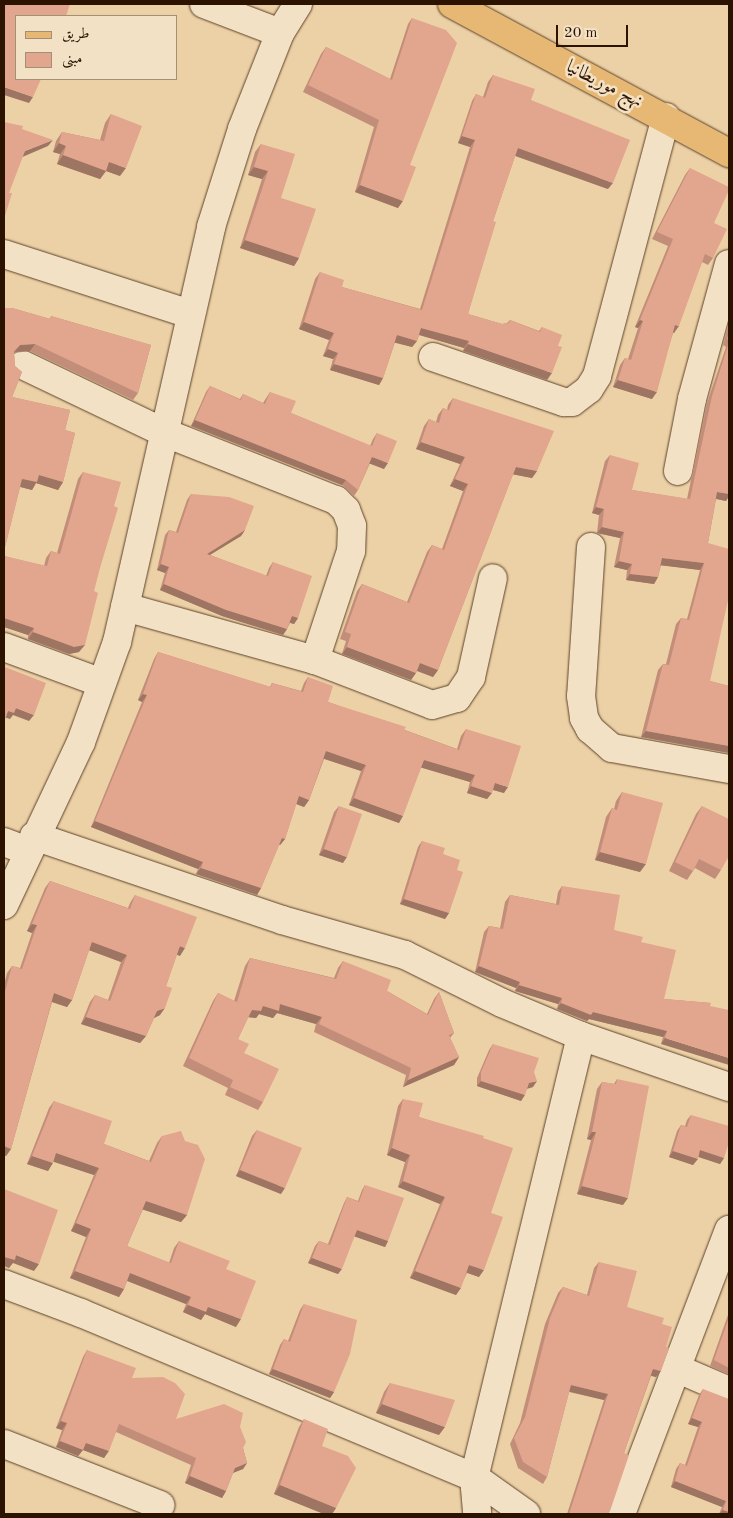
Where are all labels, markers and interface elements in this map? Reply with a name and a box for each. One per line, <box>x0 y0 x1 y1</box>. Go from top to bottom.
legend <box>15 15 178 80</box>
scale bar <box>558 15 630 47</box>
text: 20 m <box>564 26 598 41</box>
text: طريق <box>62 27 89 42</box>
text: مبنى <box>62 52 82 67</box>
street label: نهج موريطانيا <box>562 56 646 114</box>

